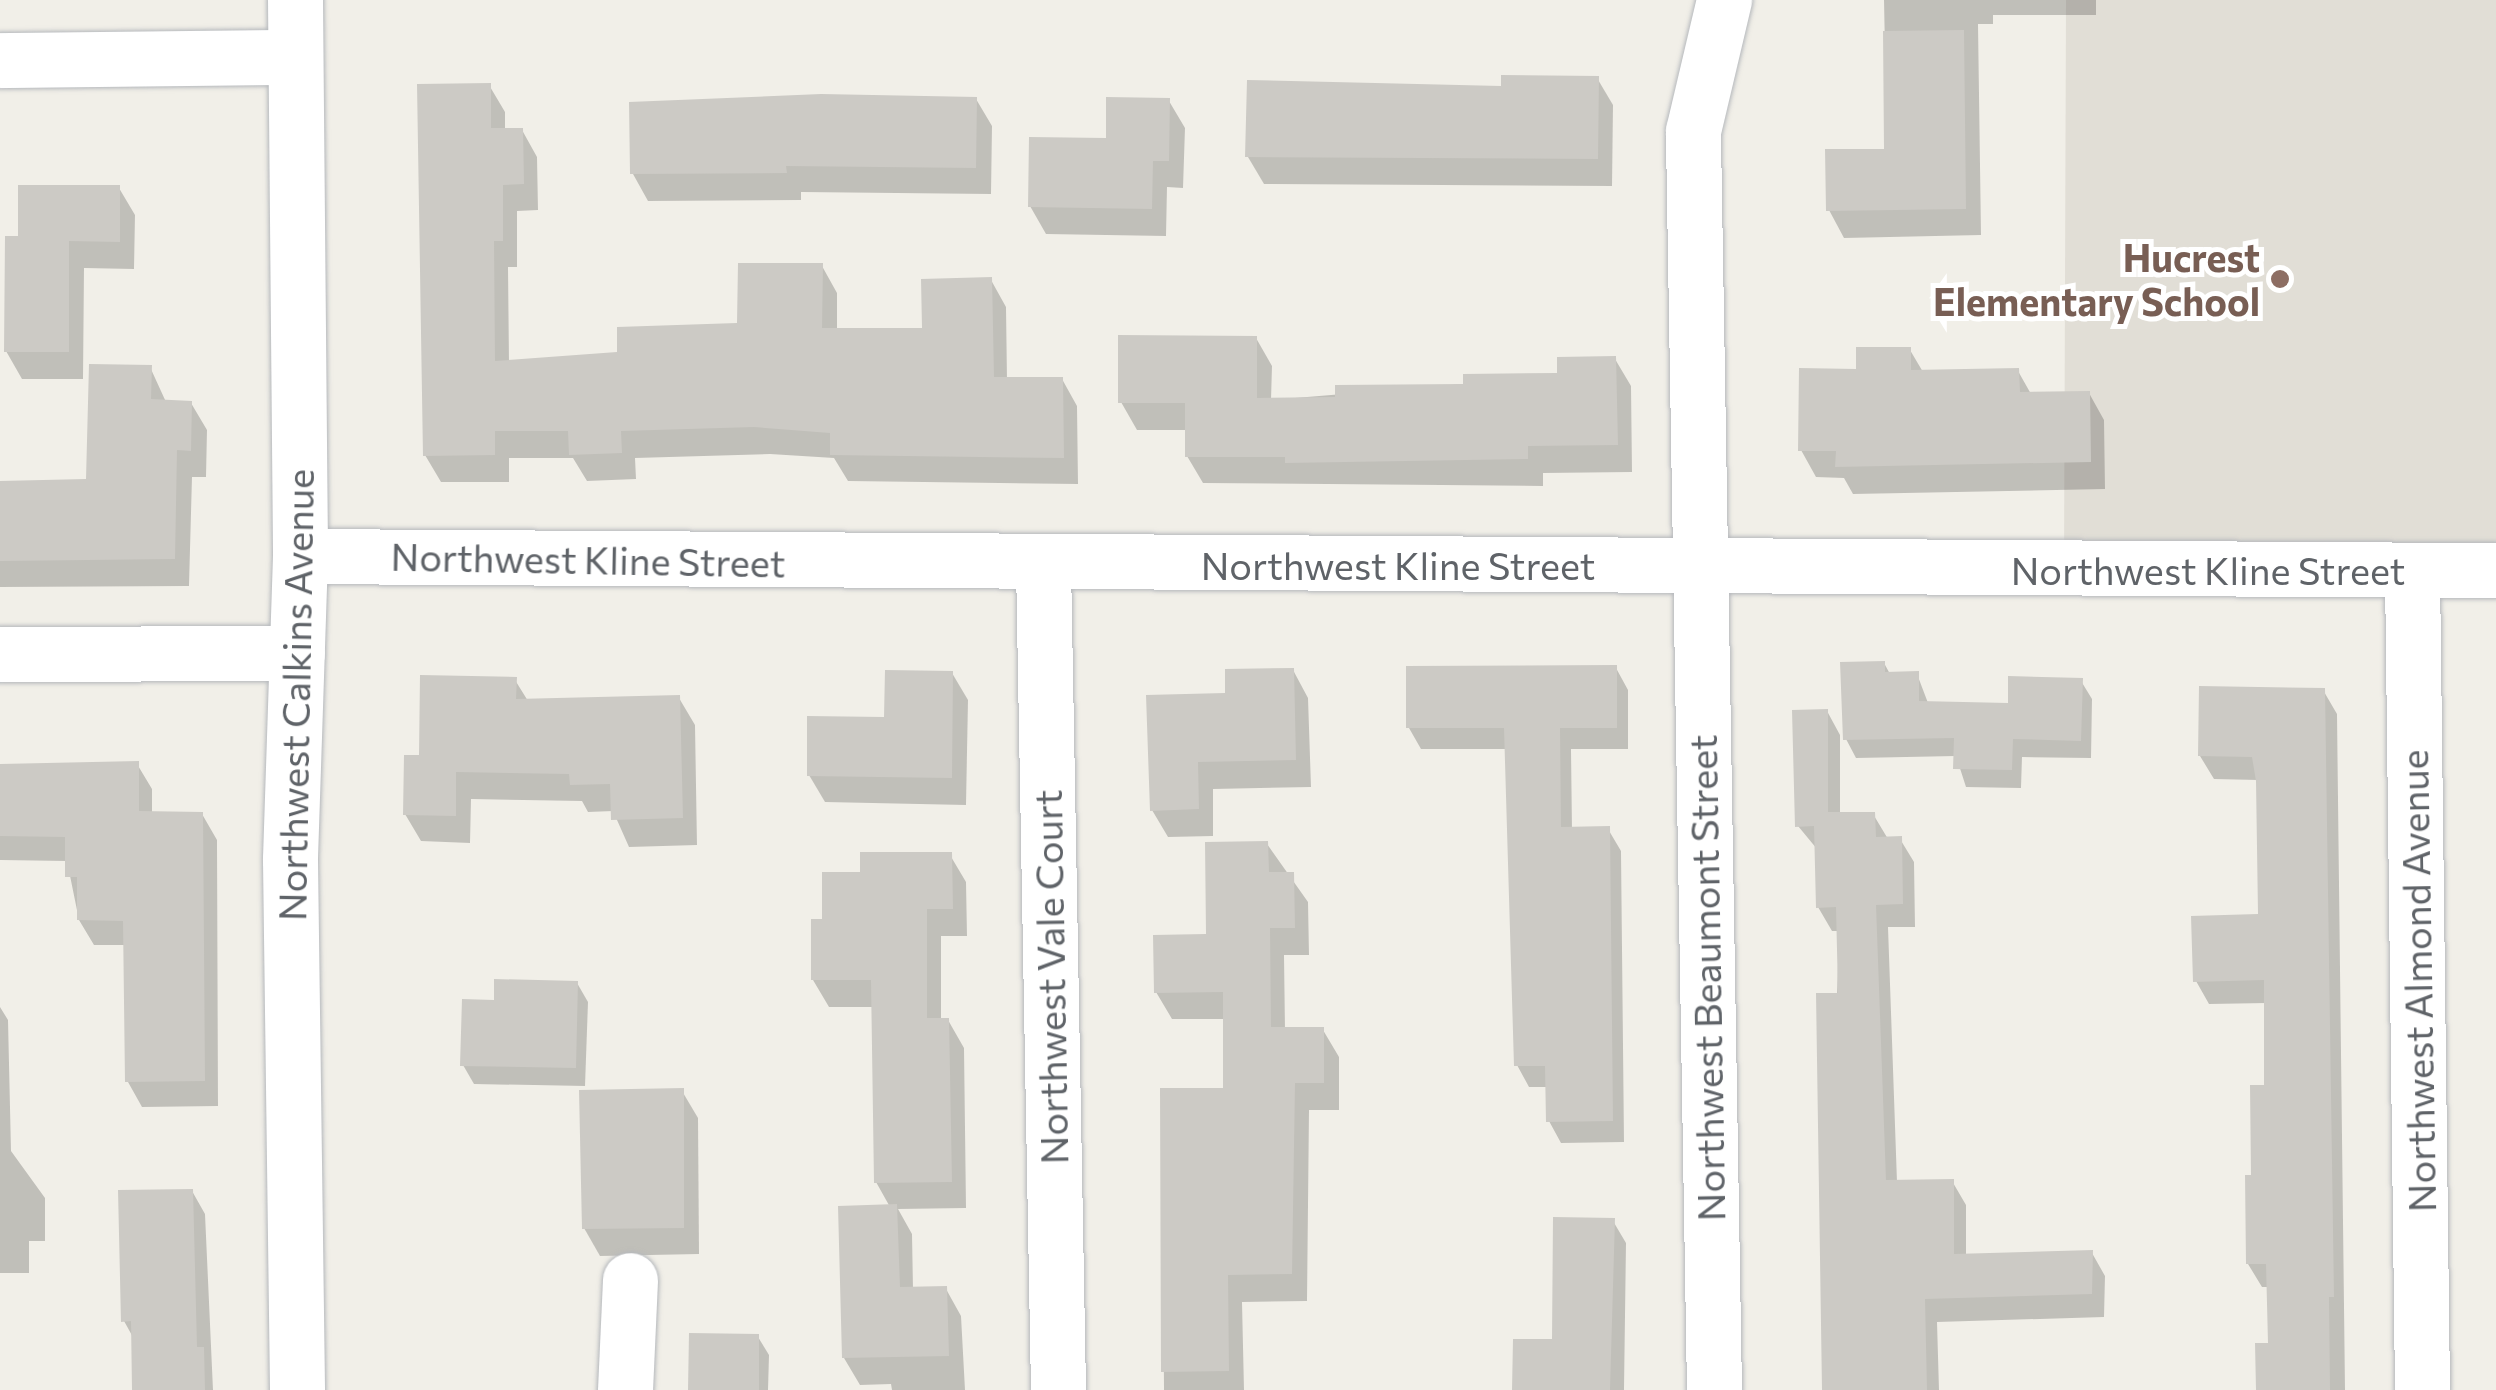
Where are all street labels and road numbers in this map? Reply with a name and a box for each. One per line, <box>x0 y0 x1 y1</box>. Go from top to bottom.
street label: Northwest Calkins Avenue <box>268 469 322 921</box>
street label: Northwest Kline Street <box>390 533 786 585</box>
street label: Northwest Kline Street <box>1201 542 1595 588</box>
street label: Northwest Kline Street <box>2011 547 2405 593</box>
street label: Northwest Beaumont Street <box>1679 734 1733 1222</box>
street label: Northwest Almond Avenue <box>2390 749 2444 1213</box>
street label: Northwest Vale Court <box>1024 789 1076 1165</box>

